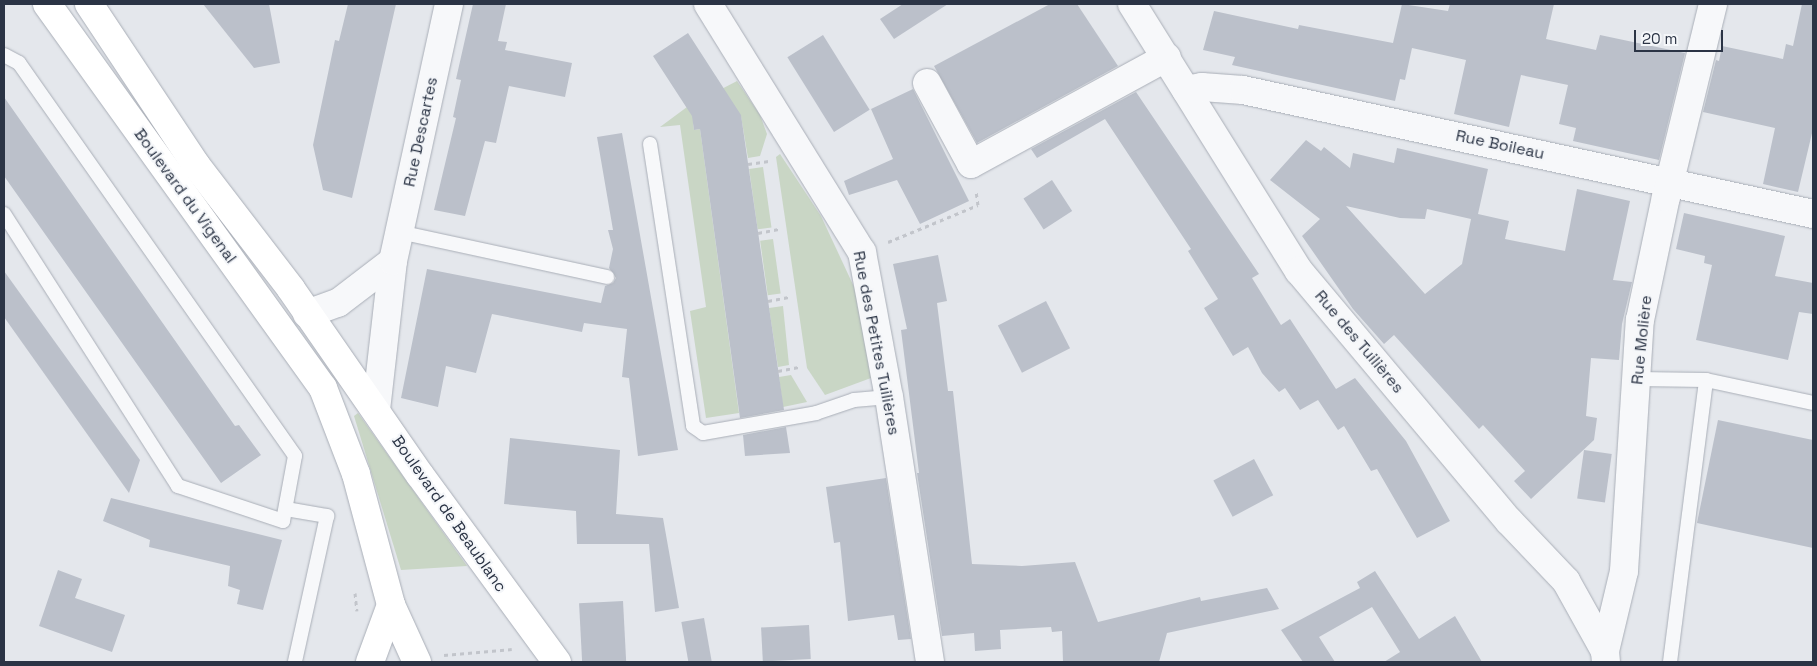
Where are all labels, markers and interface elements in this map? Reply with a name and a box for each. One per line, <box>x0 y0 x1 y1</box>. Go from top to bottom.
scale bar <box>1637 20 1726 52</box>
text: 20 m <box>1642 29 1677 48</box>
street label: Rue Descartes <box>400 75 442 189</box>
street label: Boulevard du Vigenal <box>130 125 240 267</box>
street label: Rue Boileau <box>1454 126 1546 164</box>
street label: Rue des Petites Tuilières <box>849 249 903 437</box>
street label: Rue des Tuilières <box>1310 287 1408 397</box>
street label: Rue Molière <box>1628 294 1656 386</box>
street label: Boulevard de Beaublanc <box>388 432 510 596</box>

